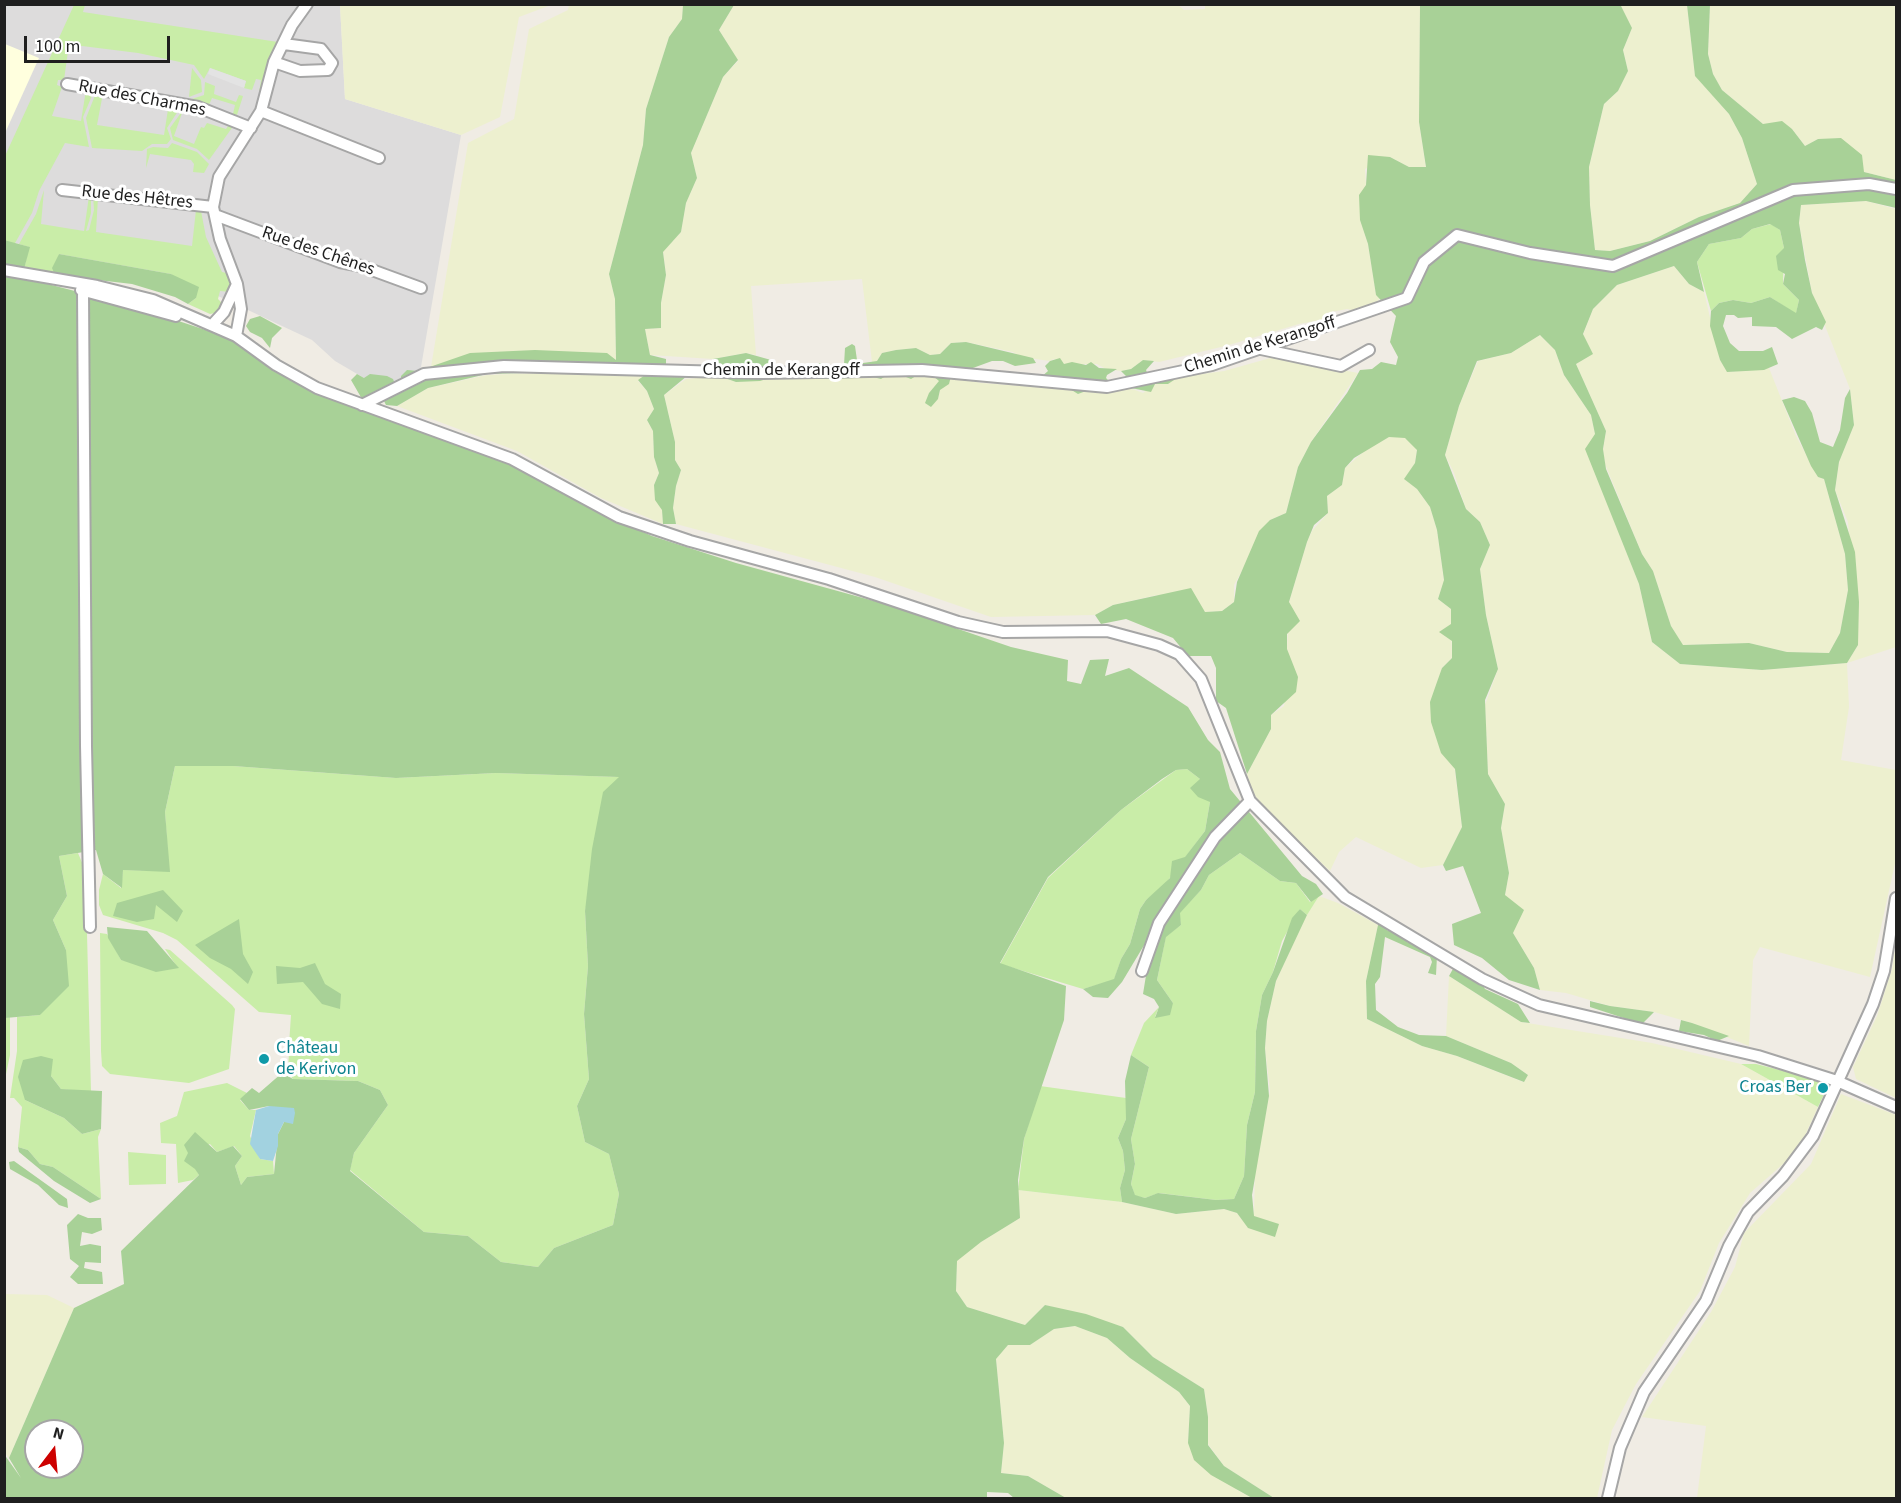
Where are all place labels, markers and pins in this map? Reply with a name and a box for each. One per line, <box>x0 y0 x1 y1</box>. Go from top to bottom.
place label: Château de Kerivon <box>276 1038 356 1080</box>
marker: Château de Kerivon <box>257 1052 271 1066</box>
place label: Croas Ber <box>1739 1077 1811 1099</box>
marker: Croas Ber <box>1816 1081 1830 1095</box>

